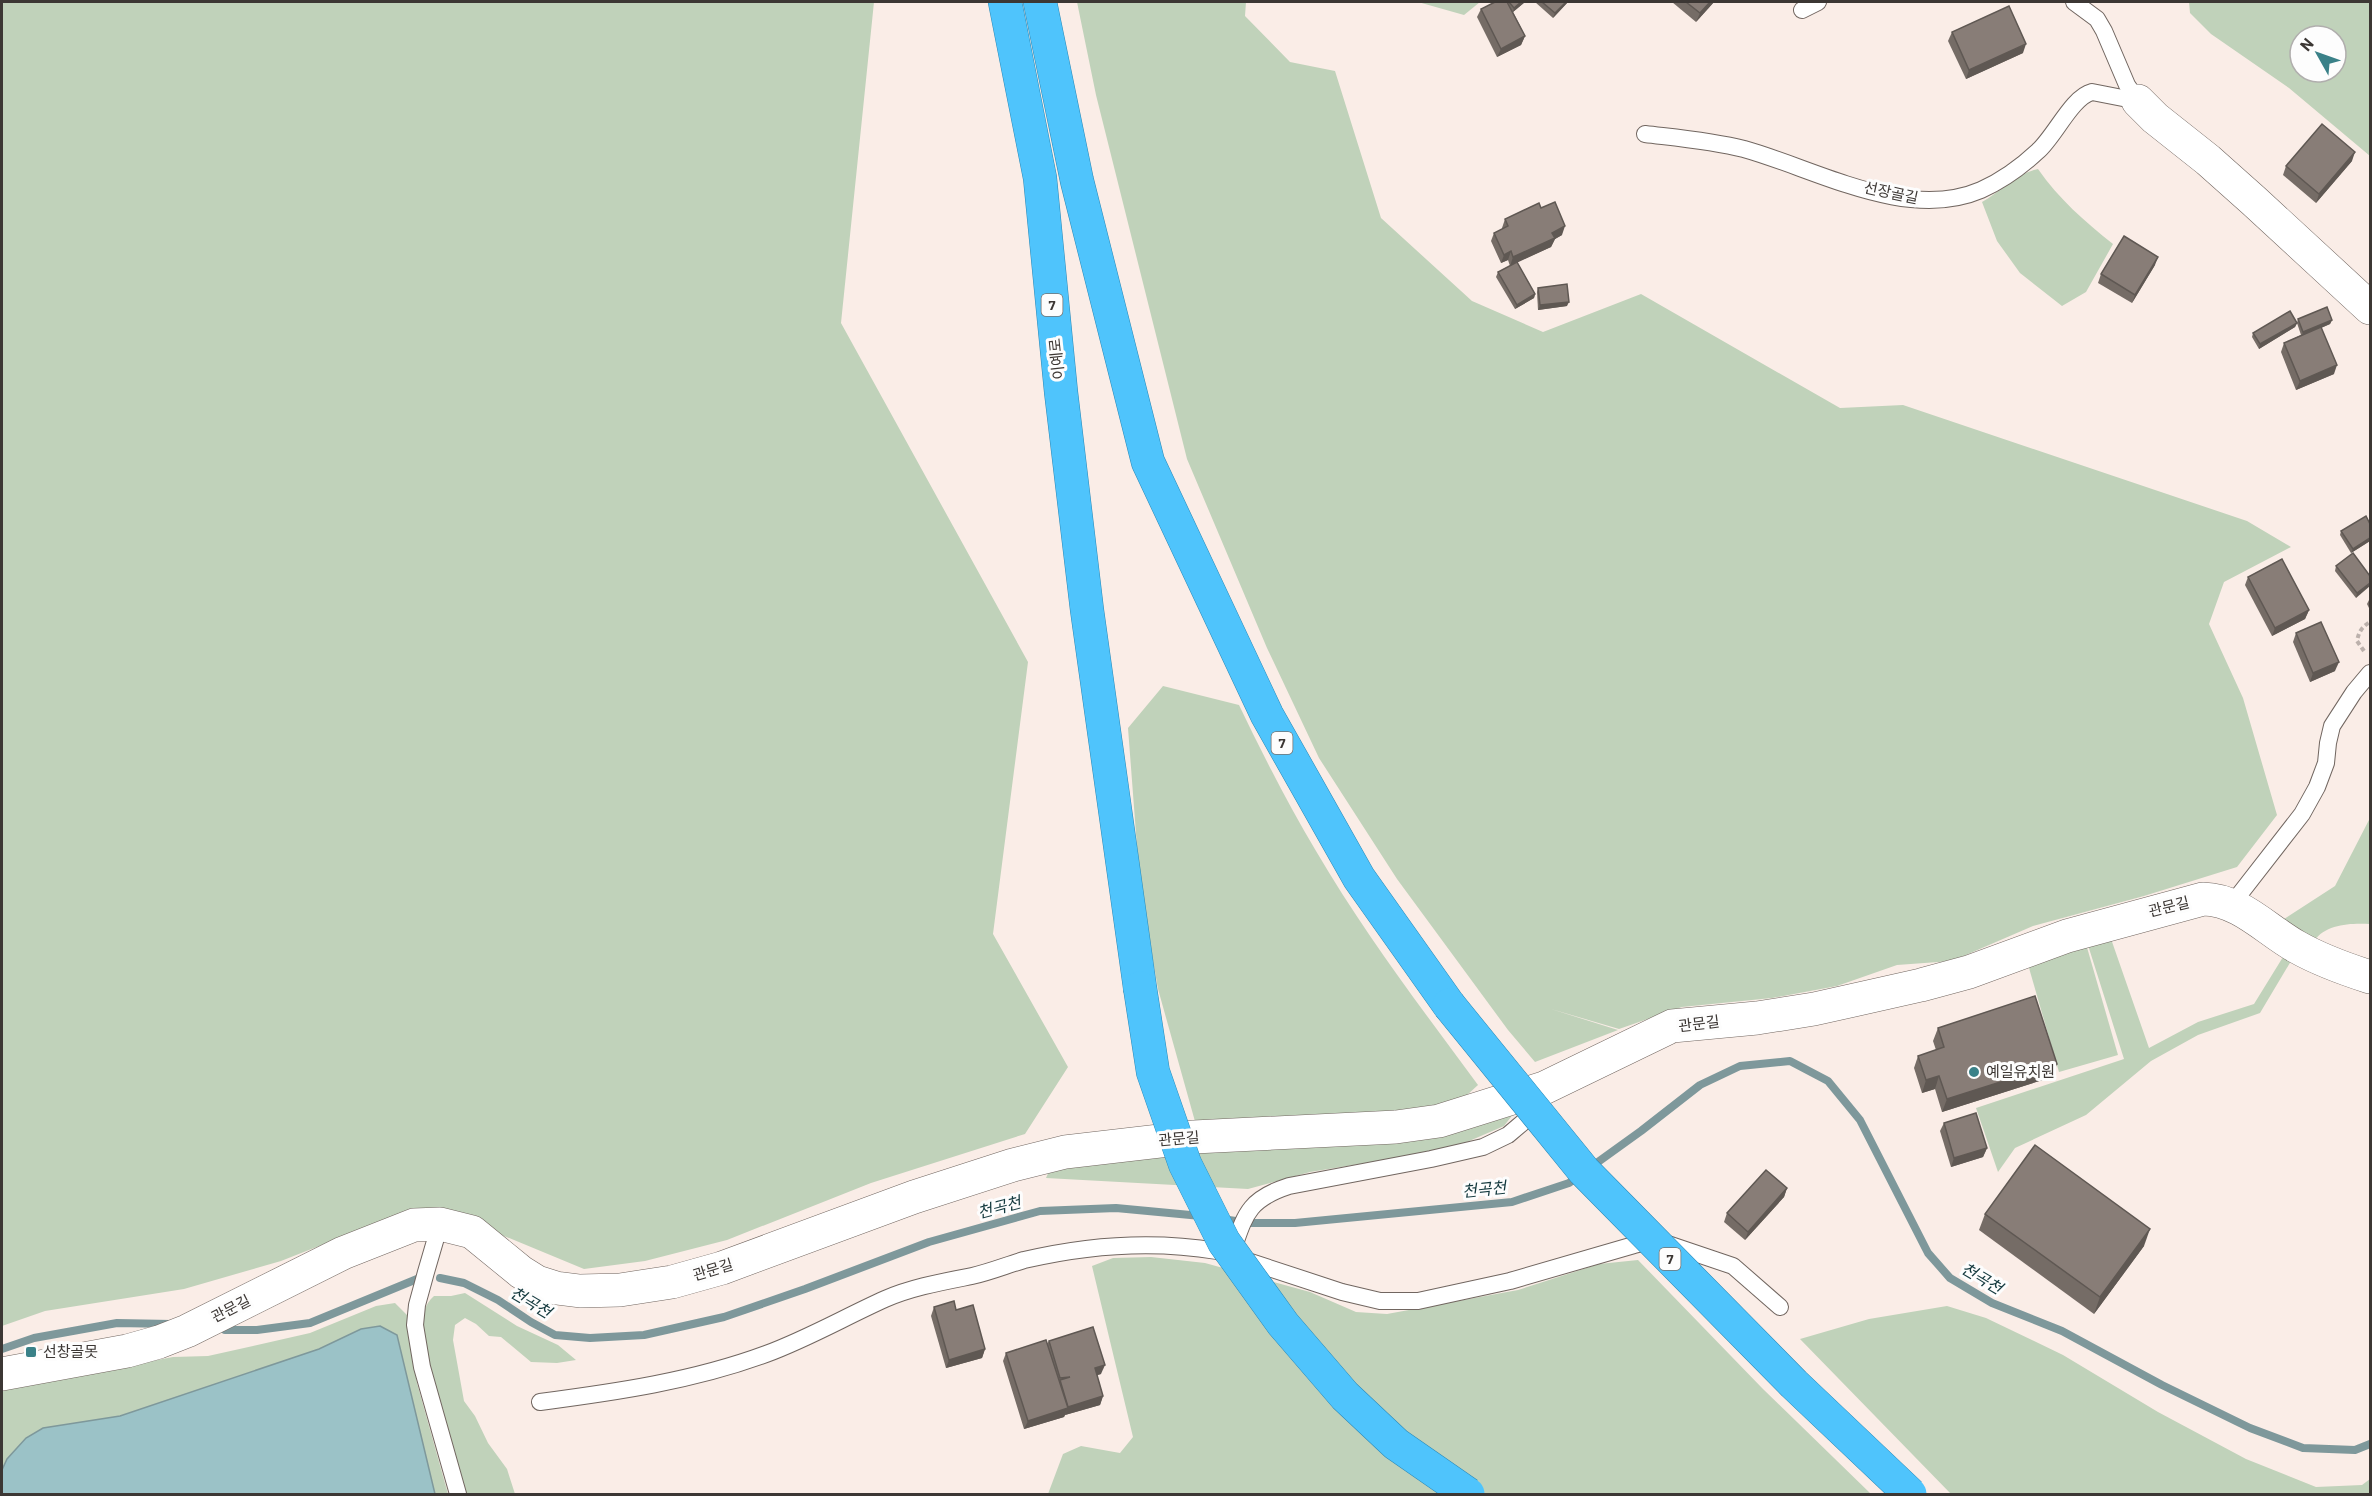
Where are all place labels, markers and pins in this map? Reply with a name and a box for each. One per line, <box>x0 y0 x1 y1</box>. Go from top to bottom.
place label: 예일유치원 <box>1986 1062 2055 1080</box>
marker: 예일유치원 <box>1967 1065 1981 1079</box>
place label: 선창골못 <box>43 1342 98 1360</box>
marker: 선창골못 <box>24 1345 38 1359</box>

